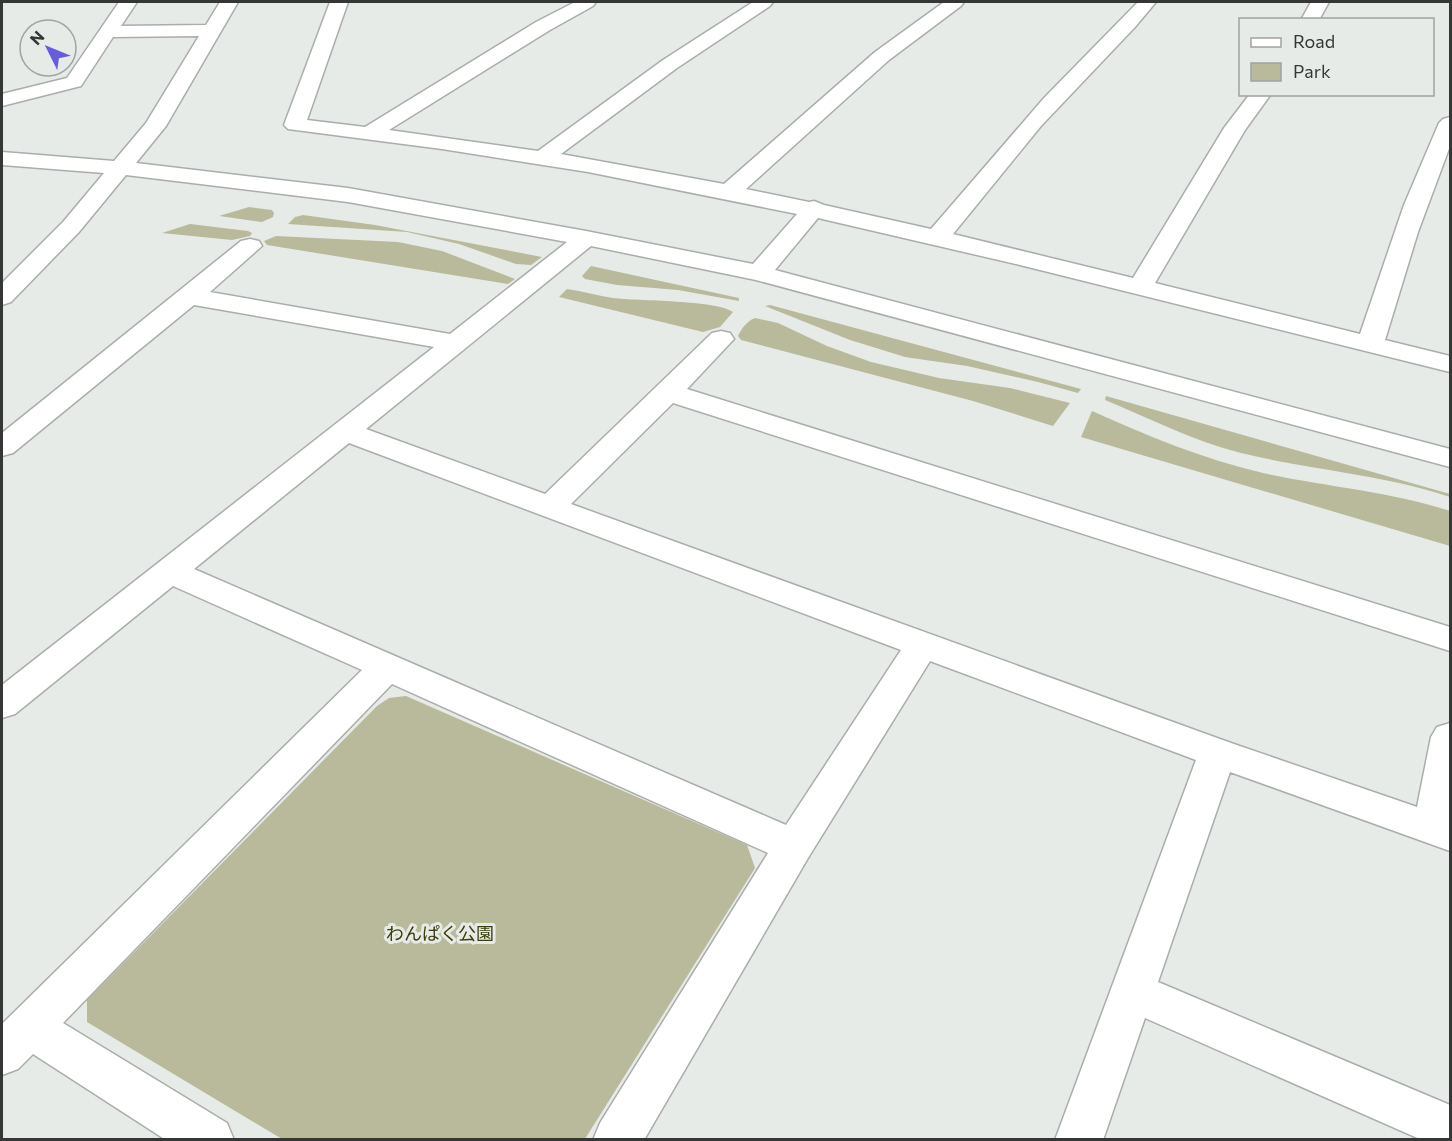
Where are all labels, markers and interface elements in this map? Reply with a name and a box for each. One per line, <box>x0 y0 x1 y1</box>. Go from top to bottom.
north arrow <box>18 18 78 78</box>
legend <box>1239 18 1434 96</box>
text: N <box>26 27 48 48</box>
text: Road <box>1293 30 1335 52</box>
text: Park <box>1293 60 1331 82</box>
park label: わんぱく公園 <box>386 922 494 944</box>

